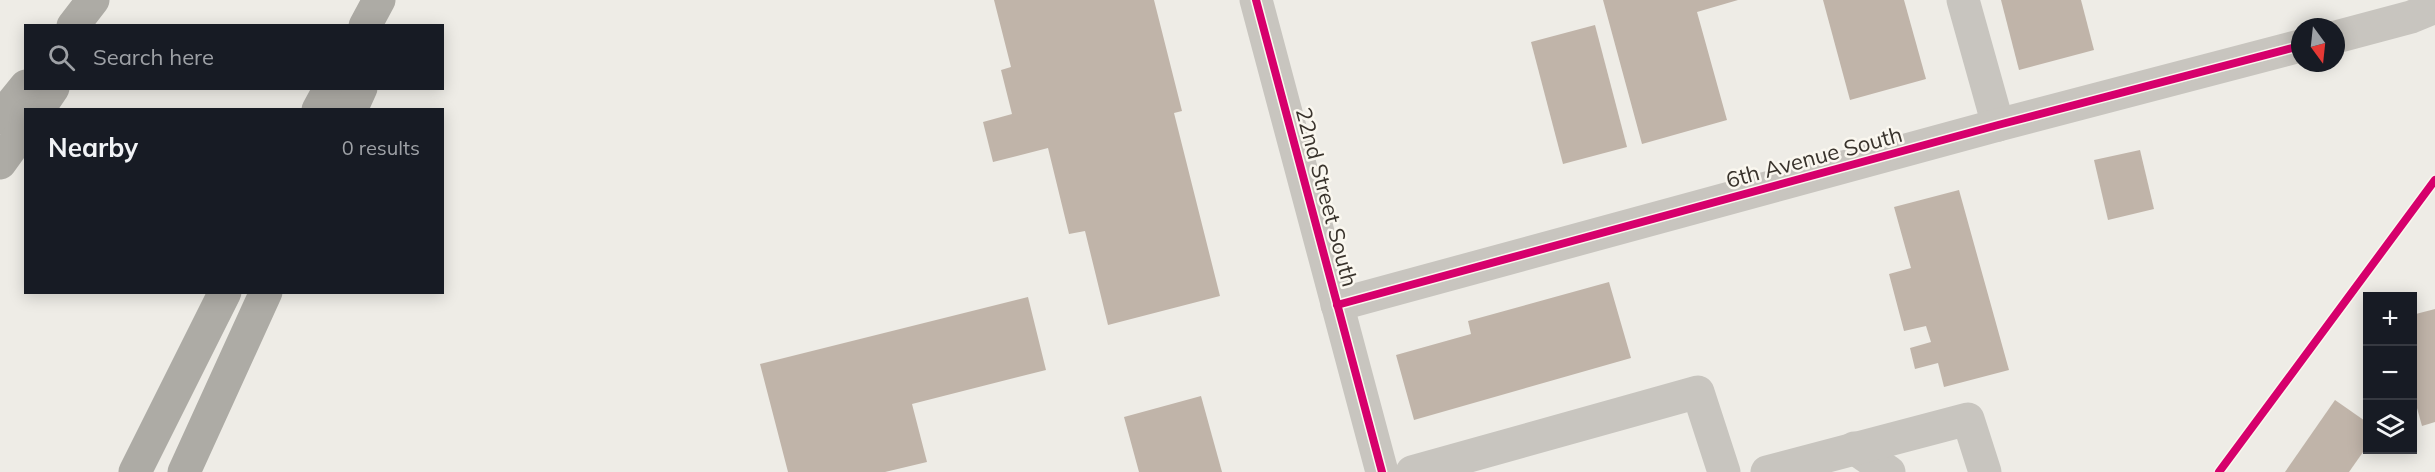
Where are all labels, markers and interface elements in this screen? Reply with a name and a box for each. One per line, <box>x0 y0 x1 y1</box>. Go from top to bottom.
north arrow <box>2291 18 2345 72</box>
search box <box>24 24 444 90</box>
icon: search <box>45 41 78 74</box>
text: Search here <box>93 43 214 71</box>
street label: 22nd Street South <box>1290 104 1364 290</box>
street label: 6th Avenue South <box>1723 120 1905 194</box>
text: Nearby <box>48 131 138 164</box>
text: 0 results <box>342 135 420 160</box>
map controls <box>2363 292 2417 454</box>
button: + <box>2363 292 2417 346</box>
button: − <box>2363 346 2417 400</box>
button: layers <box>2363 400 2417 454</box>

